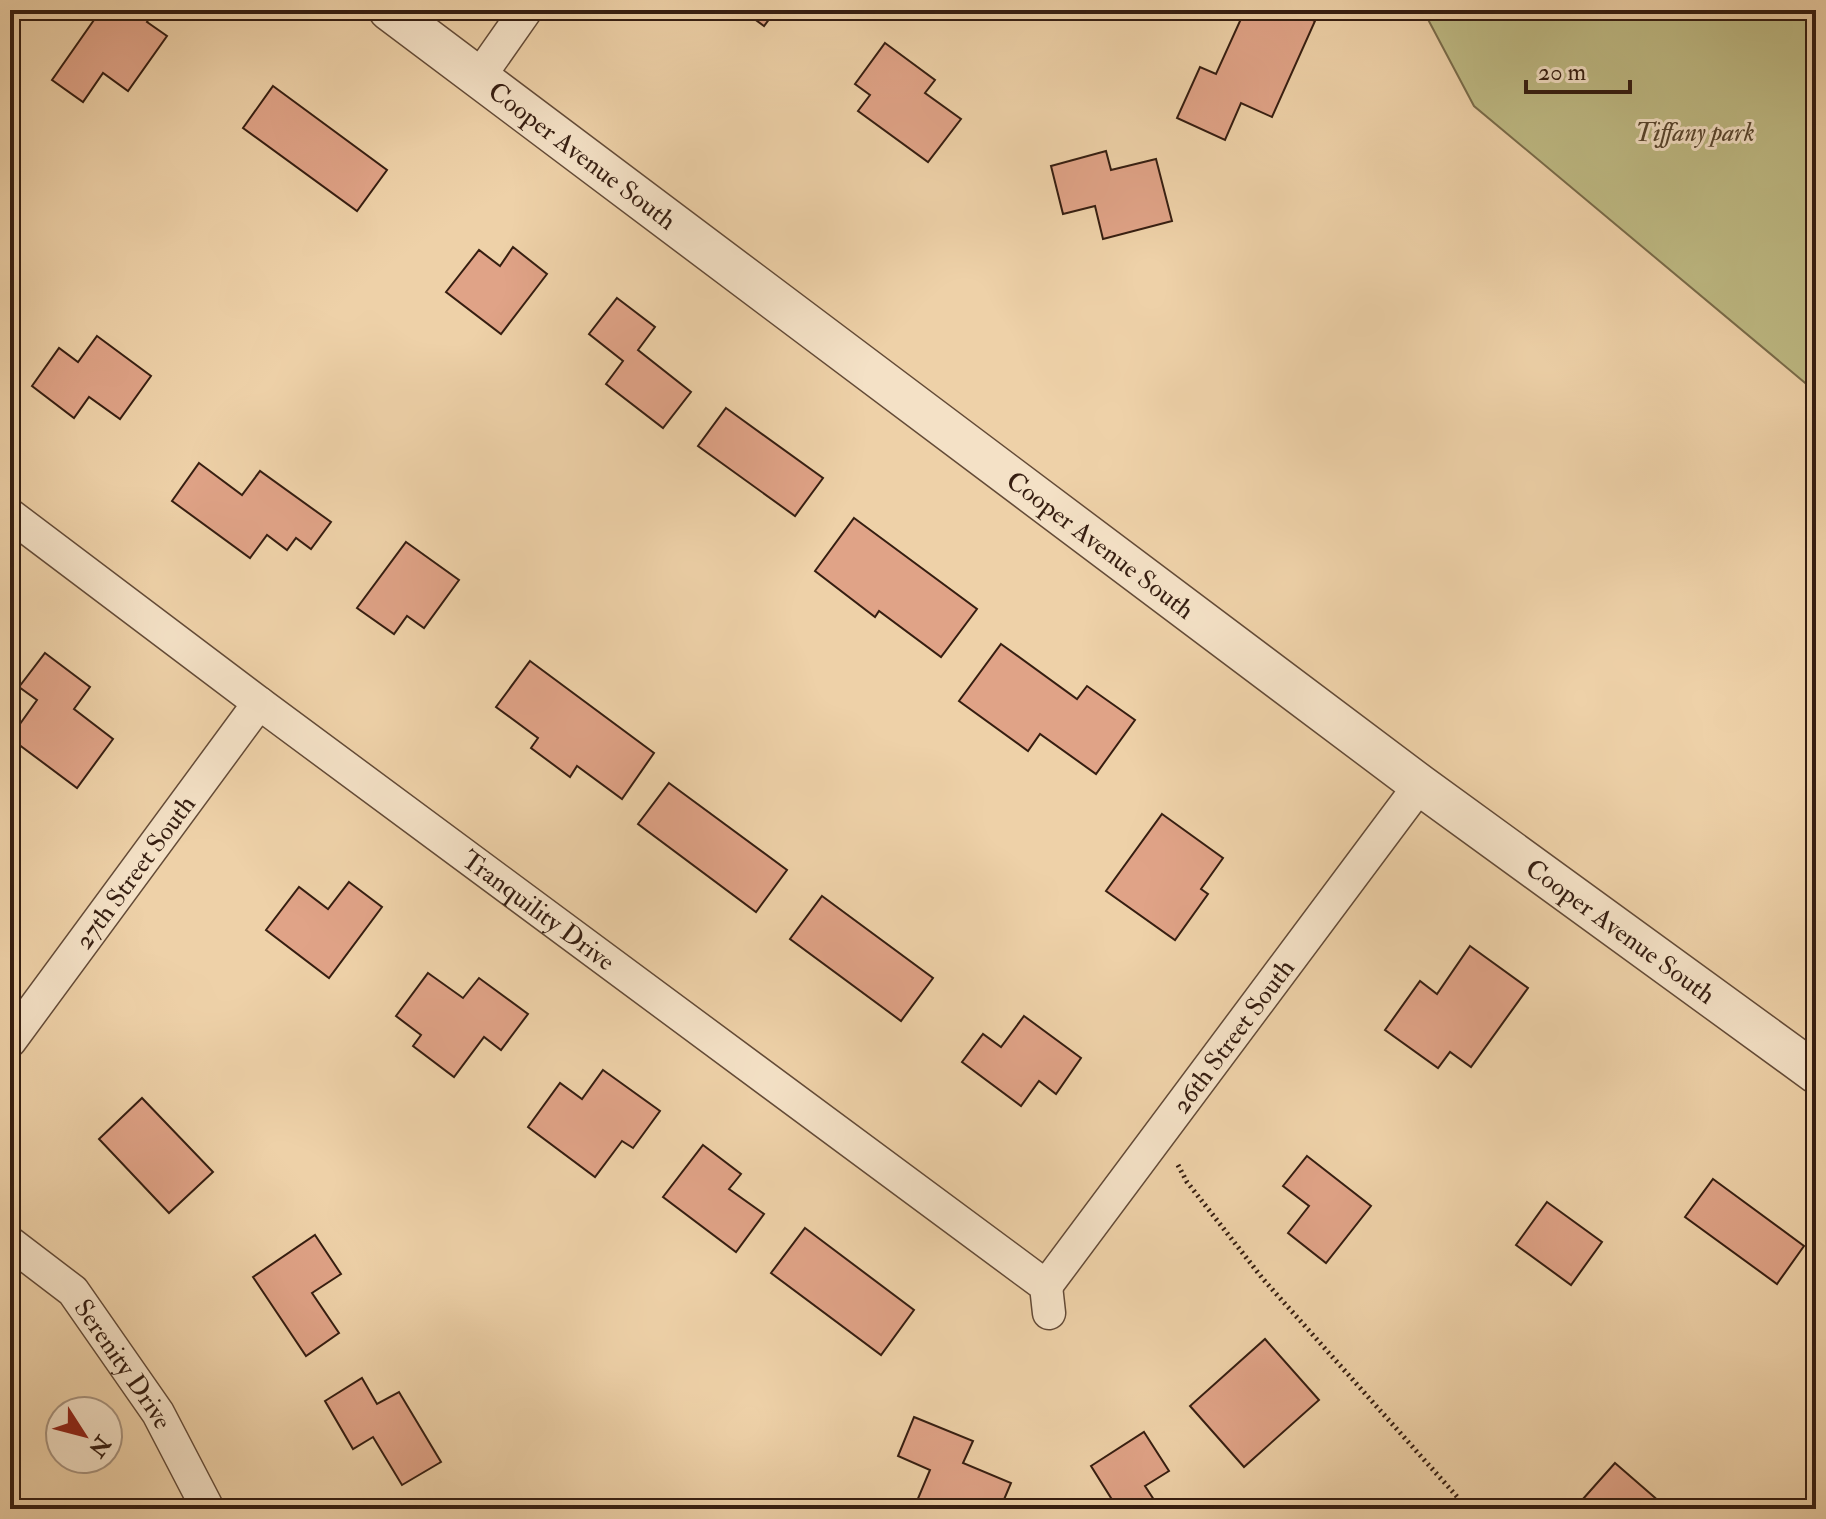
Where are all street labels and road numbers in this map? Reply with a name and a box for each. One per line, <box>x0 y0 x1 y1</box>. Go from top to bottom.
street label: Cooper Avenue South <box>482 75 682 237</box>
street label: Cooper Avenue South <box>1000 465 1200 627</box>
street label: 27th Street South <box>68 789 203 956</box>
street label: Tranquility Drive <box>455 844 621 978</box>
street label: Cooper Avenue South <box>1519 852 1721 1012</box>
street label: 26th Street South <box>1165 953 1302 1120</box>
street label: Serenity Drive <box>67 1293 179 1435</box>

